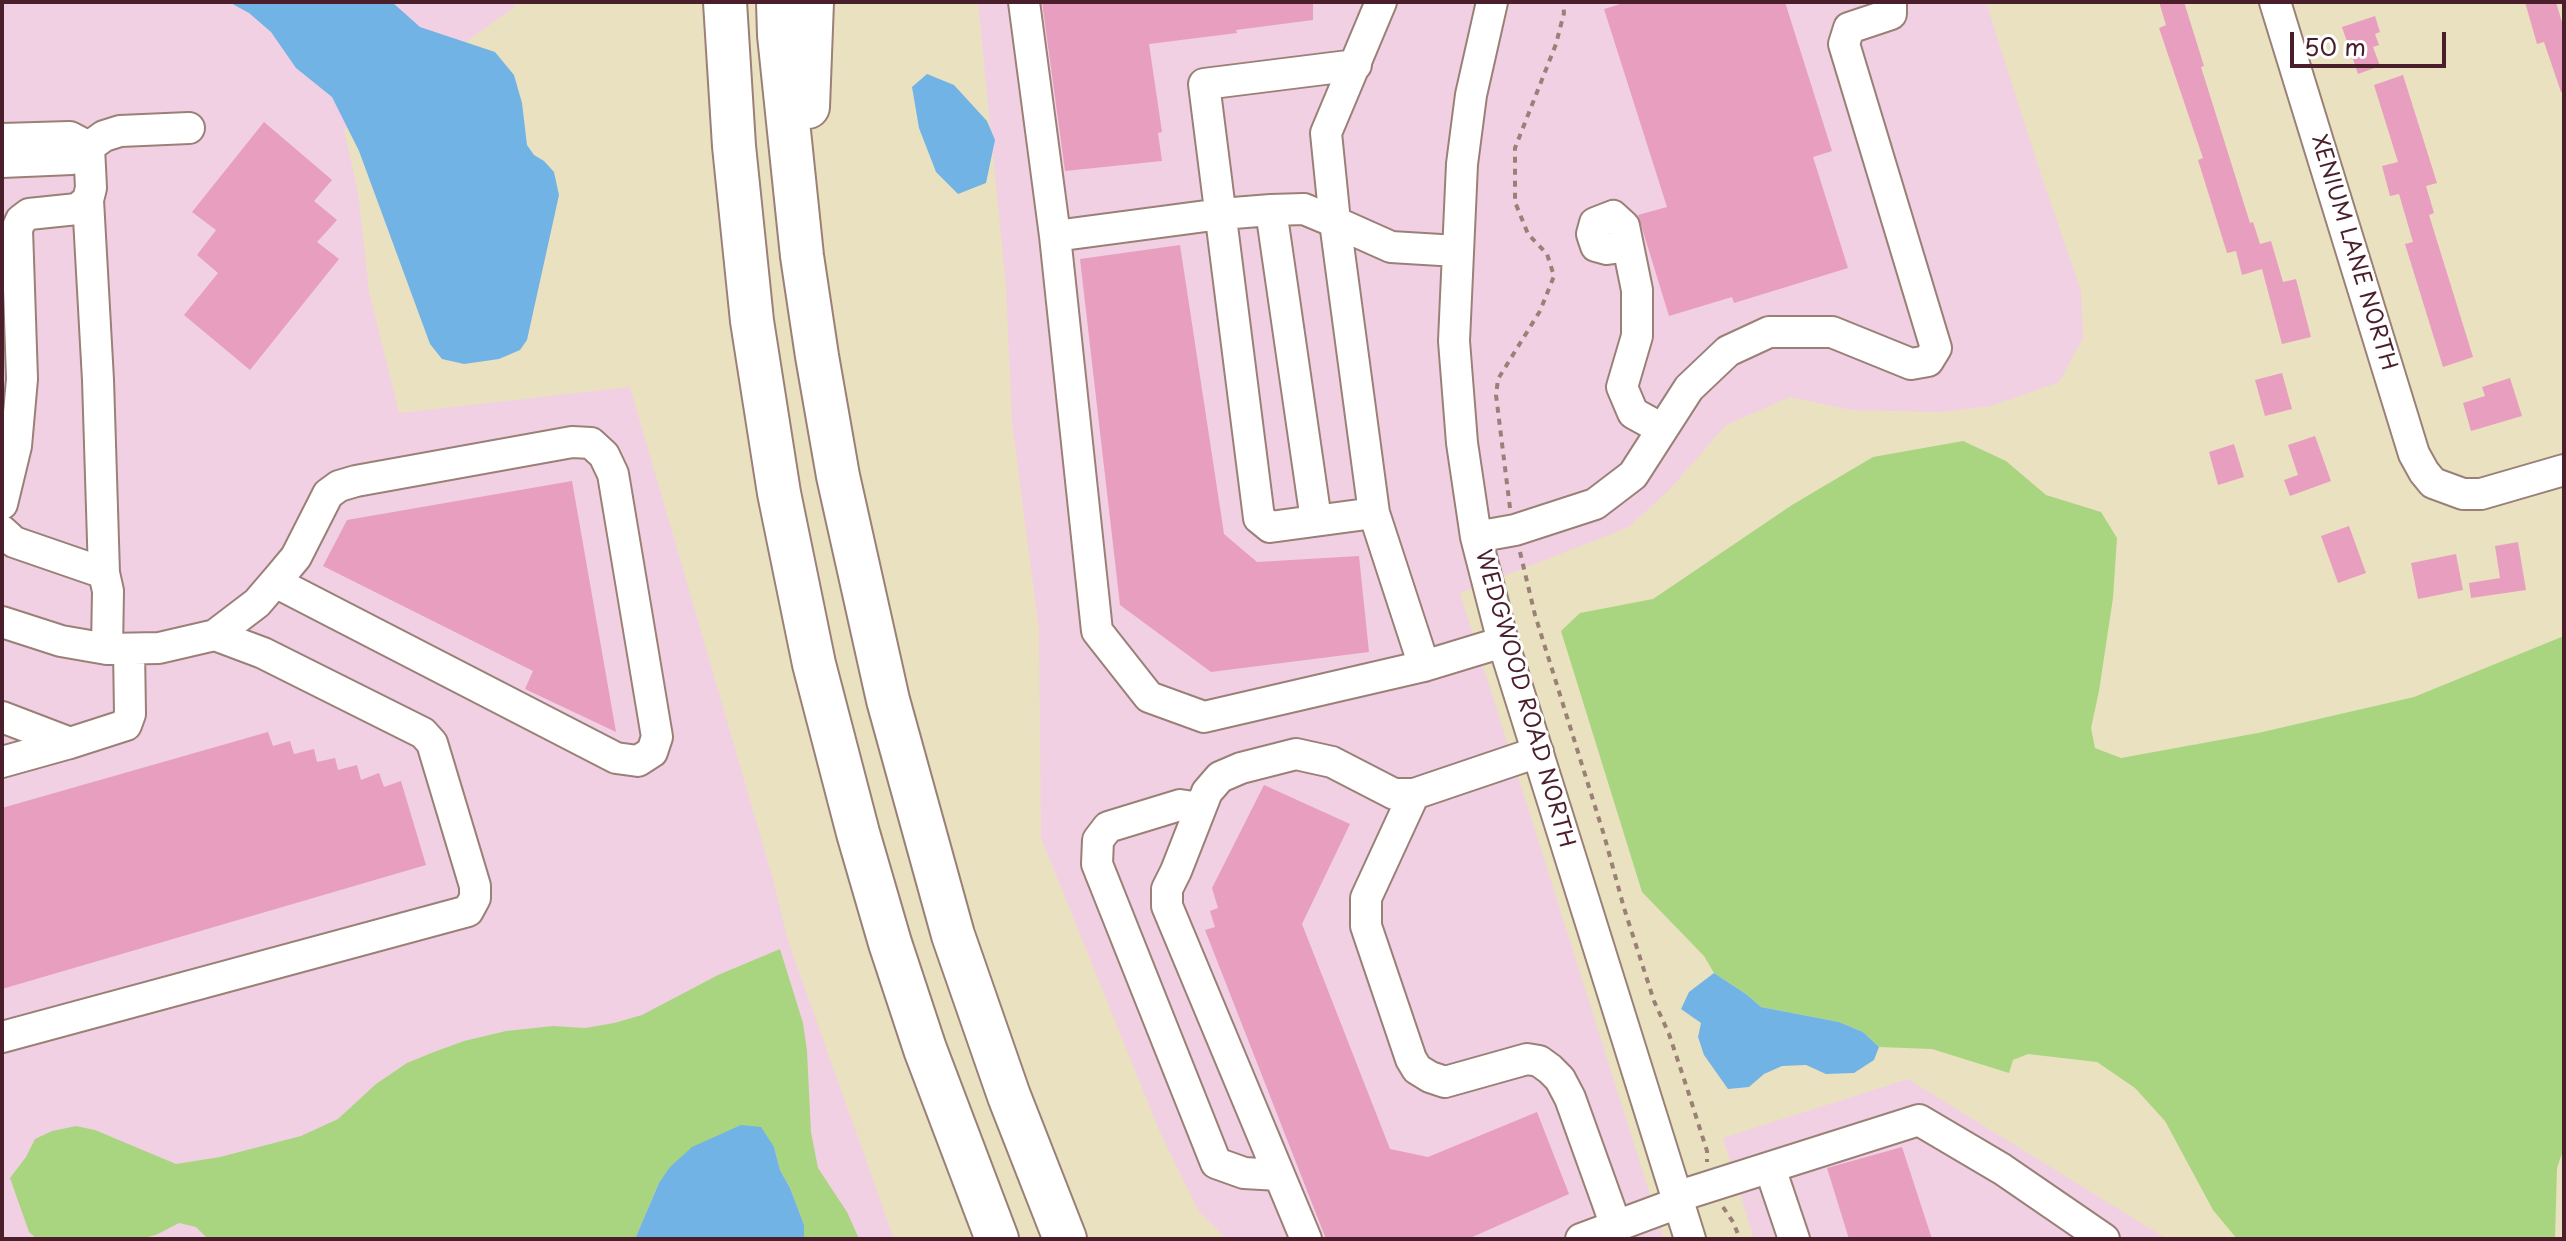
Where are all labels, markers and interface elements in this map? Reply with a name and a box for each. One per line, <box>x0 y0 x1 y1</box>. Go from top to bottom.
scale bar <box>2294 16 2450 66</box>
text: 50 m <box>2304 28 2366 64</box>
street label: XENIUM LANE NORTH <box>2305 132 2401 374</box>
street label: WEDGWOOD ROAD NORTH <box>1469 547 1579 851</box>

